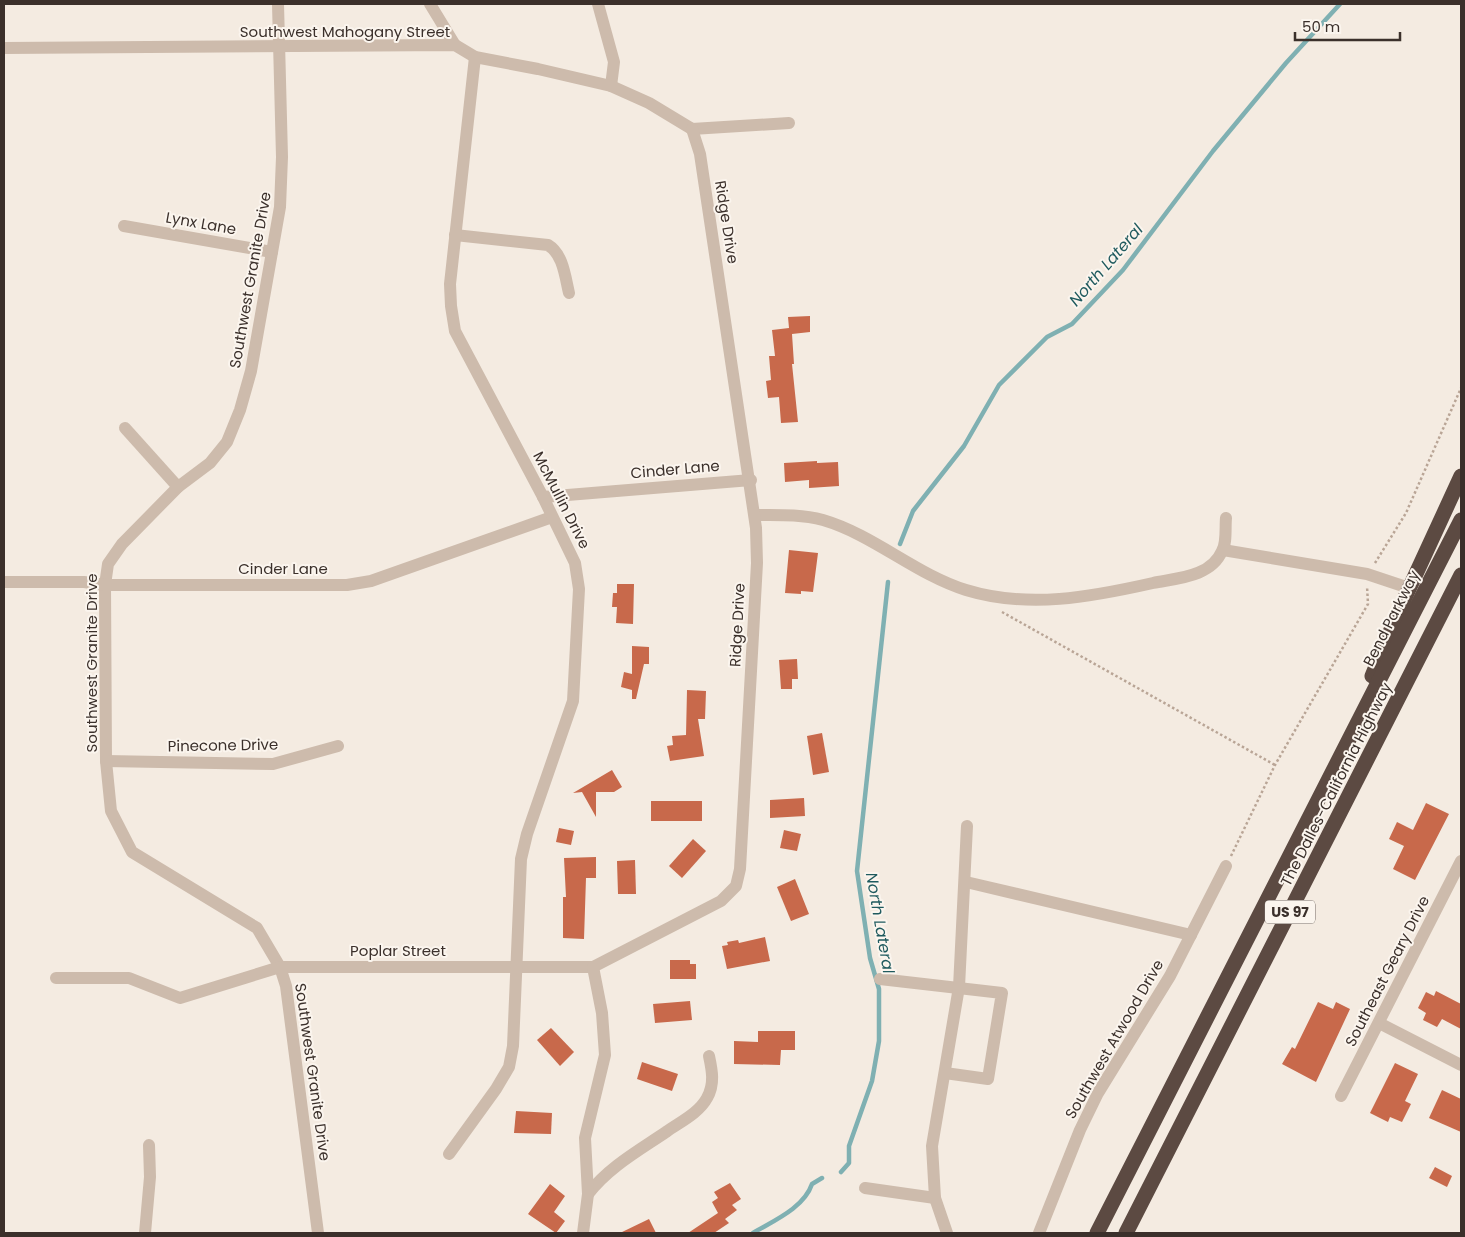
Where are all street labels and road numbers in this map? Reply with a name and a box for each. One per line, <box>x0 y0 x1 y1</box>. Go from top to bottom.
street label: Southwest Mahogany Street <box>240 21 450 42</box>
street label: Ridge Drive <box>710 179 744 265</box>
street label: Southwest Granite Drive <box>224 190 276 370</box>
street label: Lynx Lane <box>164 206 238 240</box>
street label: McMullin Drive <box>528 448 596 552</box>
street label: Cinder Lane <box>630 455 720 483</box>
street label: Cinder Lane <box>238 558 328 579</box>
street label: Bend Parkway <box>1358 566 1425 670</box>
street label: Southwest Granite Drive <box>81 573 102 753</box>
street label: Ridge Drive <box>724 583 750 667</box>
street label: The Dalles-California Highway <box>1275 678 1397 889</box>
street label: Pinecone Drive <box>168 734 278 756</box>
street label: Southeast Geary Drive <box>1340 892 1434 1050</box>
road number: US 97 <box>1265 900 1315 924</box>
street label: Poplar Street <box>350 940 446 961</box>
street label: Southwest Atwood Drive <box>1060 955 1168 1123</box>
street label: Southwest Granite Drive <box>290 982 336 1162</box>

